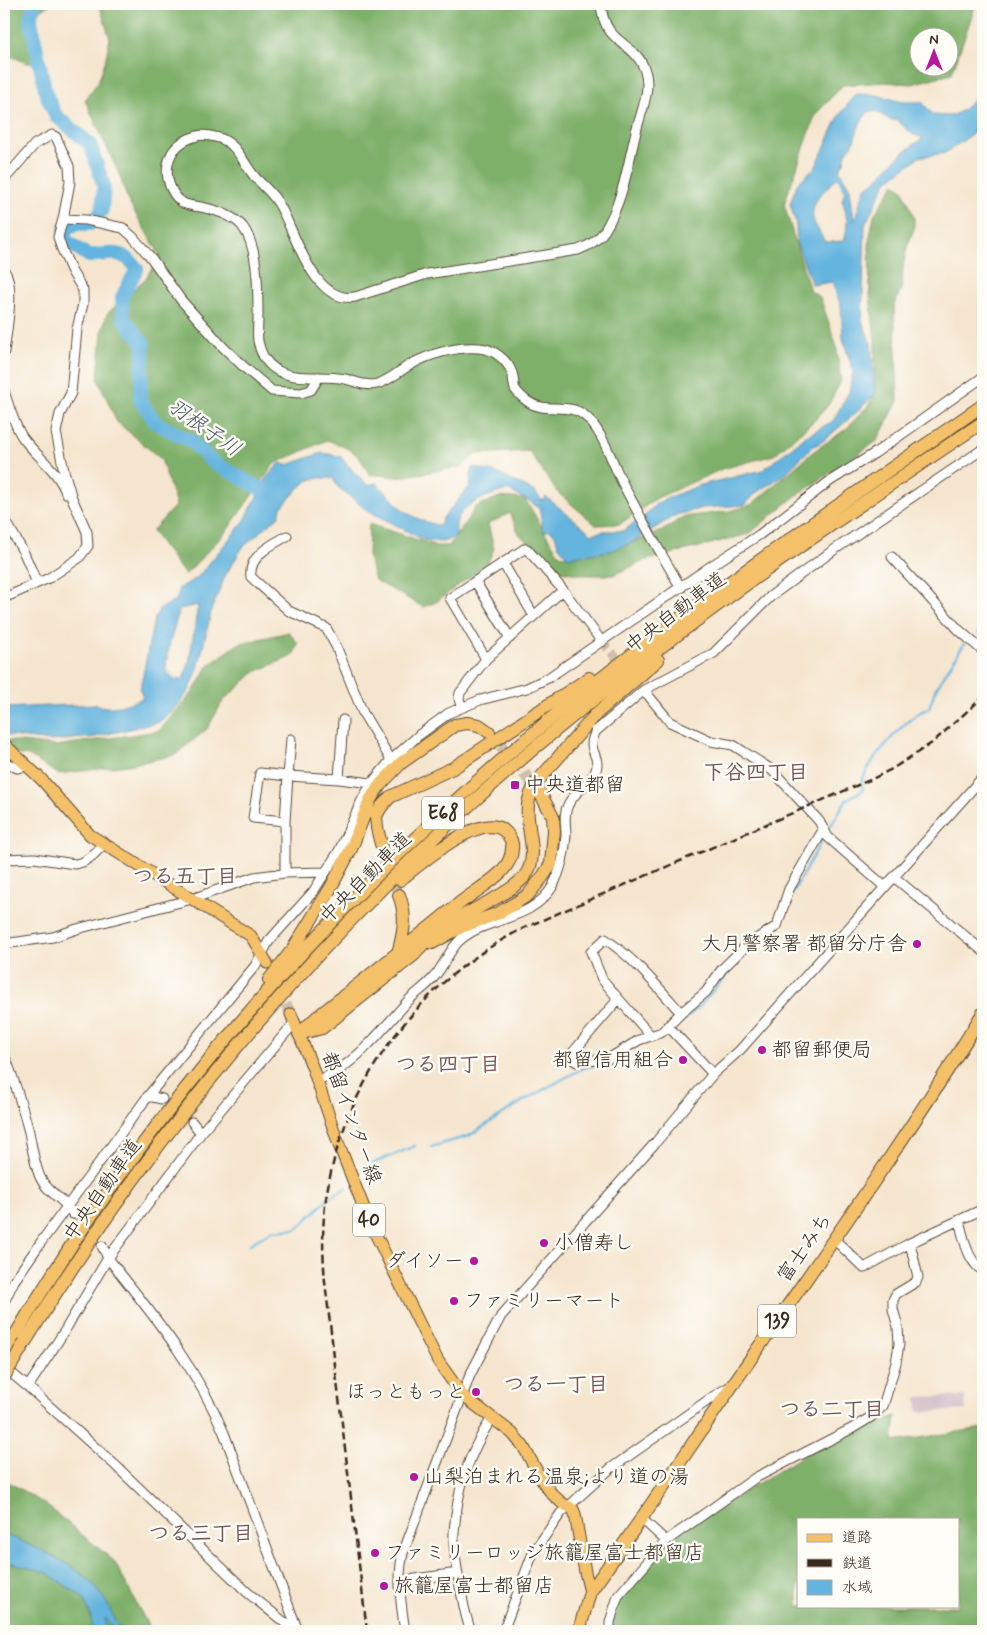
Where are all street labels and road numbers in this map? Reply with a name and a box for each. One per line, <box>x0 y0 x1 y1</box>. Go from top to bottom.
street label: 中央自動車道 <box>620 566 732 660</box>
road number: E68 <box>422 796 464 830</box>
street label: 中央自動車道 <box>314 826 418 930</box>
street label: 都留インター線 <box>315 1048 387 1188</box>
street label: 中央自動車道 <box>58 1133 148 1247</box>
road number: 40 <box>353 1204 385 1236</box>
street label: 富士みち <box>771 1208 839 1288</box>
road number: 139 <box>758 1304 796 1338</box>

